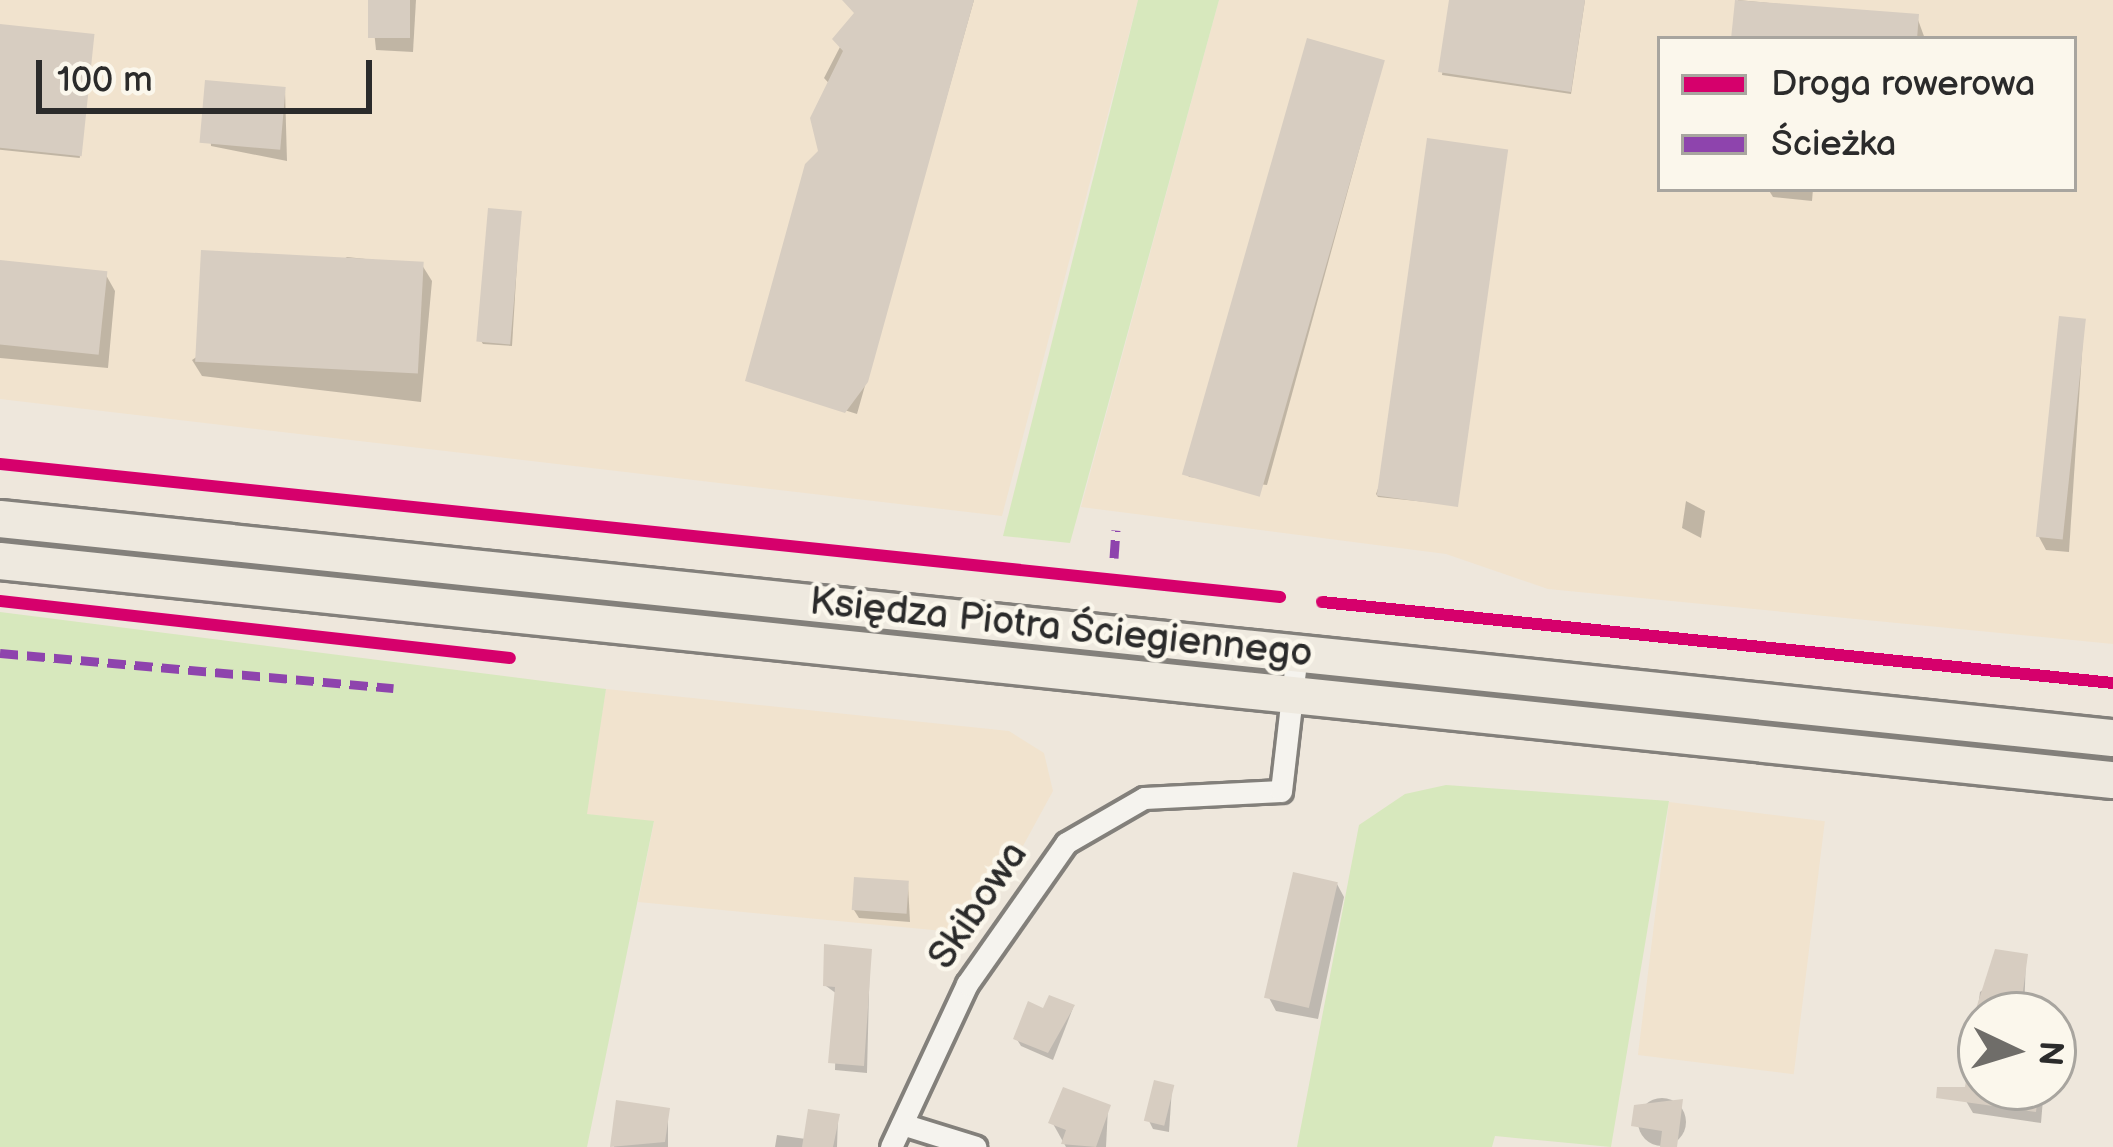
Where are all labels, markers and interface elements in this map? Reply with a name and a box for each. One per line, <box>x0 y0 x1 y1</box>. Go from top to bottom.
scale bar <box>42 36 378 110</box>
legend <box>1657 36 2077 192</box>
text: 100 m <box>57 59 153 102</box>
text: Droga rowerowa <box>1771 63 2035 106</box>
text: Ścieżka <box>1771 123 1896 166</box>
street label: Księdza Piotra Ściegiennego <box>807 579 1315 679</box>
street label: Skibowa <box>919 833 1039 979</box>
north arrow <box>1957 991 2077 1111</box>
text: N <box>2029 1040 2071 1067</box>

